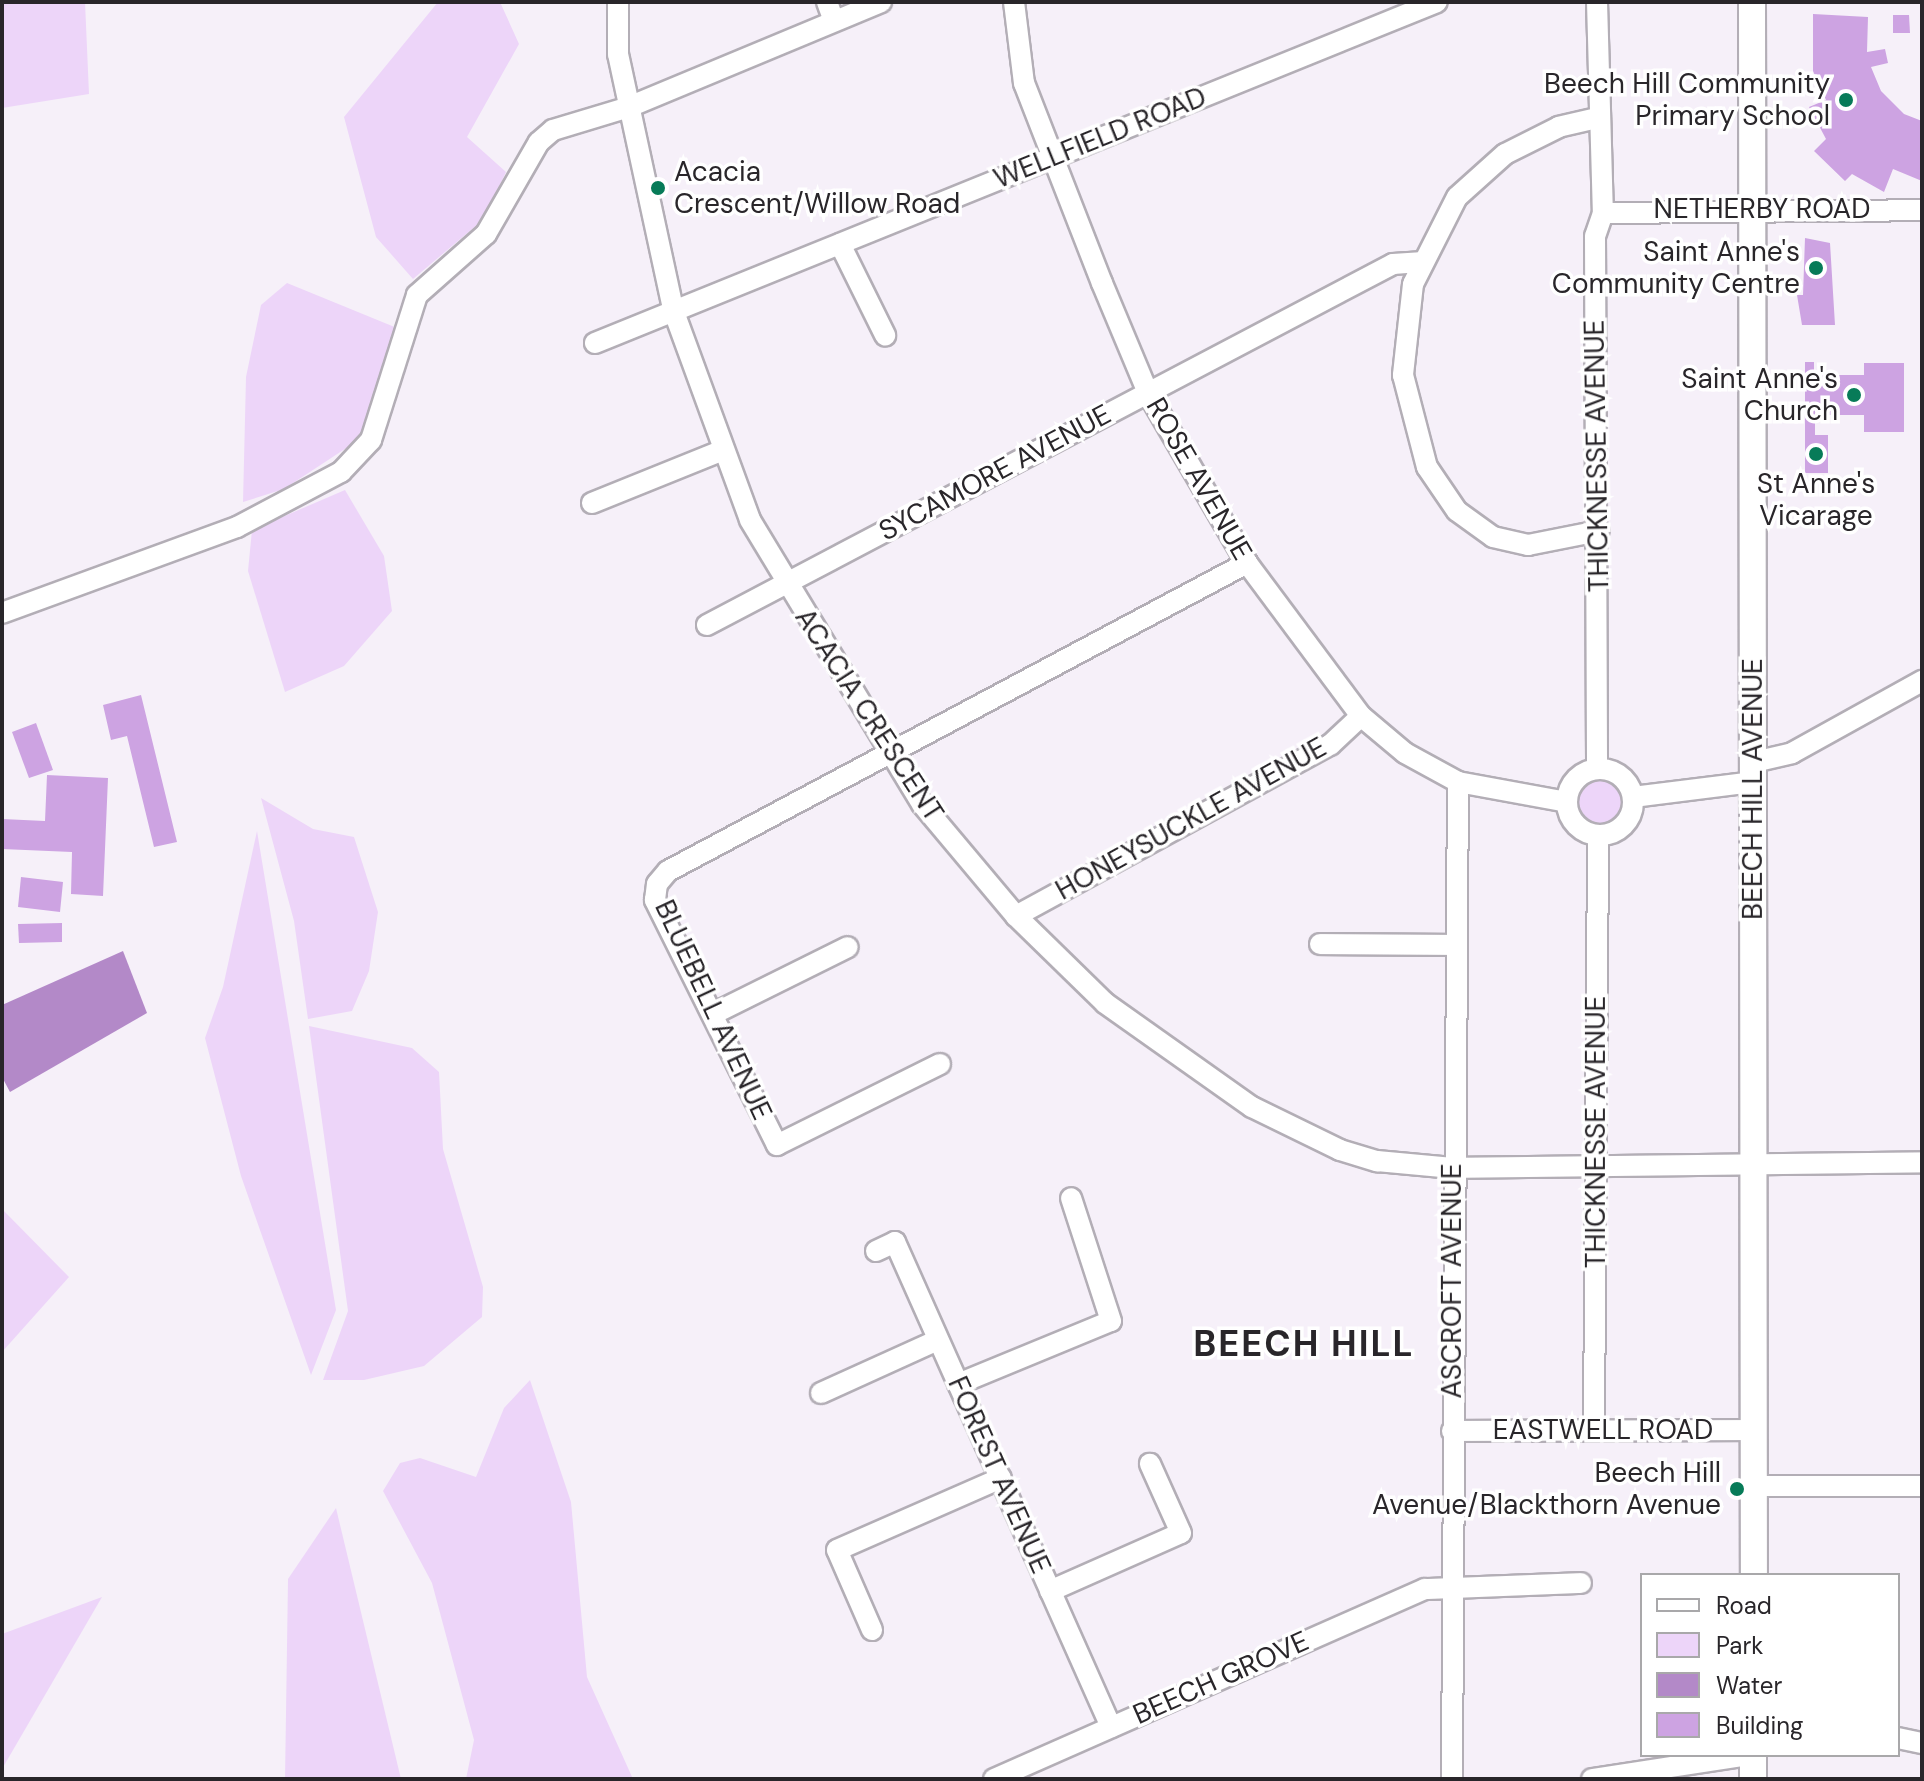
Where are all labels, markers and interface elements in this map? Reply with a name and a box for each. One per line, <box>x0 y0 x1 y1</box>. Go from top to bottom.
place label: Beech Hill Community Primary School <box>1544 67 1830 133</box>
street label: WELLFIELD ROAD <box>989 80 1211 196</box>
marker: Beech Hill Community Primary School <box>1837 91 1855 109</box>
place label: Acacia Crescent/Willow Road <box>674 155 960 221</box>
marker: Acacia Crescent/Willow Road <box>649 179 667 197</box>
street label: NETHERBY ROAD <box>1654 192 1870 226</box>
place label: Saint Anne's Community Centre <box>1552 235 1800 301</box>
marker: Saint Anne's Community Centre <box>1807 259 1825 277</box>
street label: THICKNESSE AVENUE <box>1578 319 1616 593</box>
place label: Saint Anne's Church <box>1681 362 1838 428</box>
marker: Saint Anne's Church <box>1845 386 1863 404</box>
street label: ROSE AVENUE <box>1139 392 1259 566</box>
street label: SYCAMORE AVENUE <box>873 398 1117 548</box>
marker: St Anne's Vicarage <box>1807 445 1825 463</box>
place label: St Anne's Vicarage <box>1757 467 1875 533</box>
street label: ACACIA CRESCENT <box>788 602 950 828</box>
street label: BEECH HILL AVENUE <box>1736 658 1770 920</box>
street label: HONEYSUCKLE AVENUE <box>1050 731 1332 907</box>
street label: BLUEBELL AVENUE <box>647 895 779 1125</box>
street label: THICKNESSE AVENUE <box>1579 996 1613 1268</box>
street label: ASCROFT AVENUE <box>1435 1163 1469 1399</box>
district label: BEECH HILL <box>1193 1322 1415 1366</box>
street label: FOREST AVENUE <box>941 1371 1057 1579</box>
street label: EASTWELL ROAD <box>1493 1413 1713 1447</box>
place label: Beech Hill Avenue/Blackthorn Avenue <box>1372 1456 1721 1522</box>
marker: Beech Hill Avenue/Blackthorn Avenue <box>1728 1480 1746 1498</box>
legend <box>1640 1573 1900 1757</box>
text: Road <box>1716 1590 1772 1621</box>
street label: BEECH GROVE <box>1128 1624 1314 1732</box>
text: Park <box>1716 1630 1763 1661</box>
text: Water <box>1716 1670 1782 1701</box>
text: Building <box>1716 1710 1803 1741</box>

